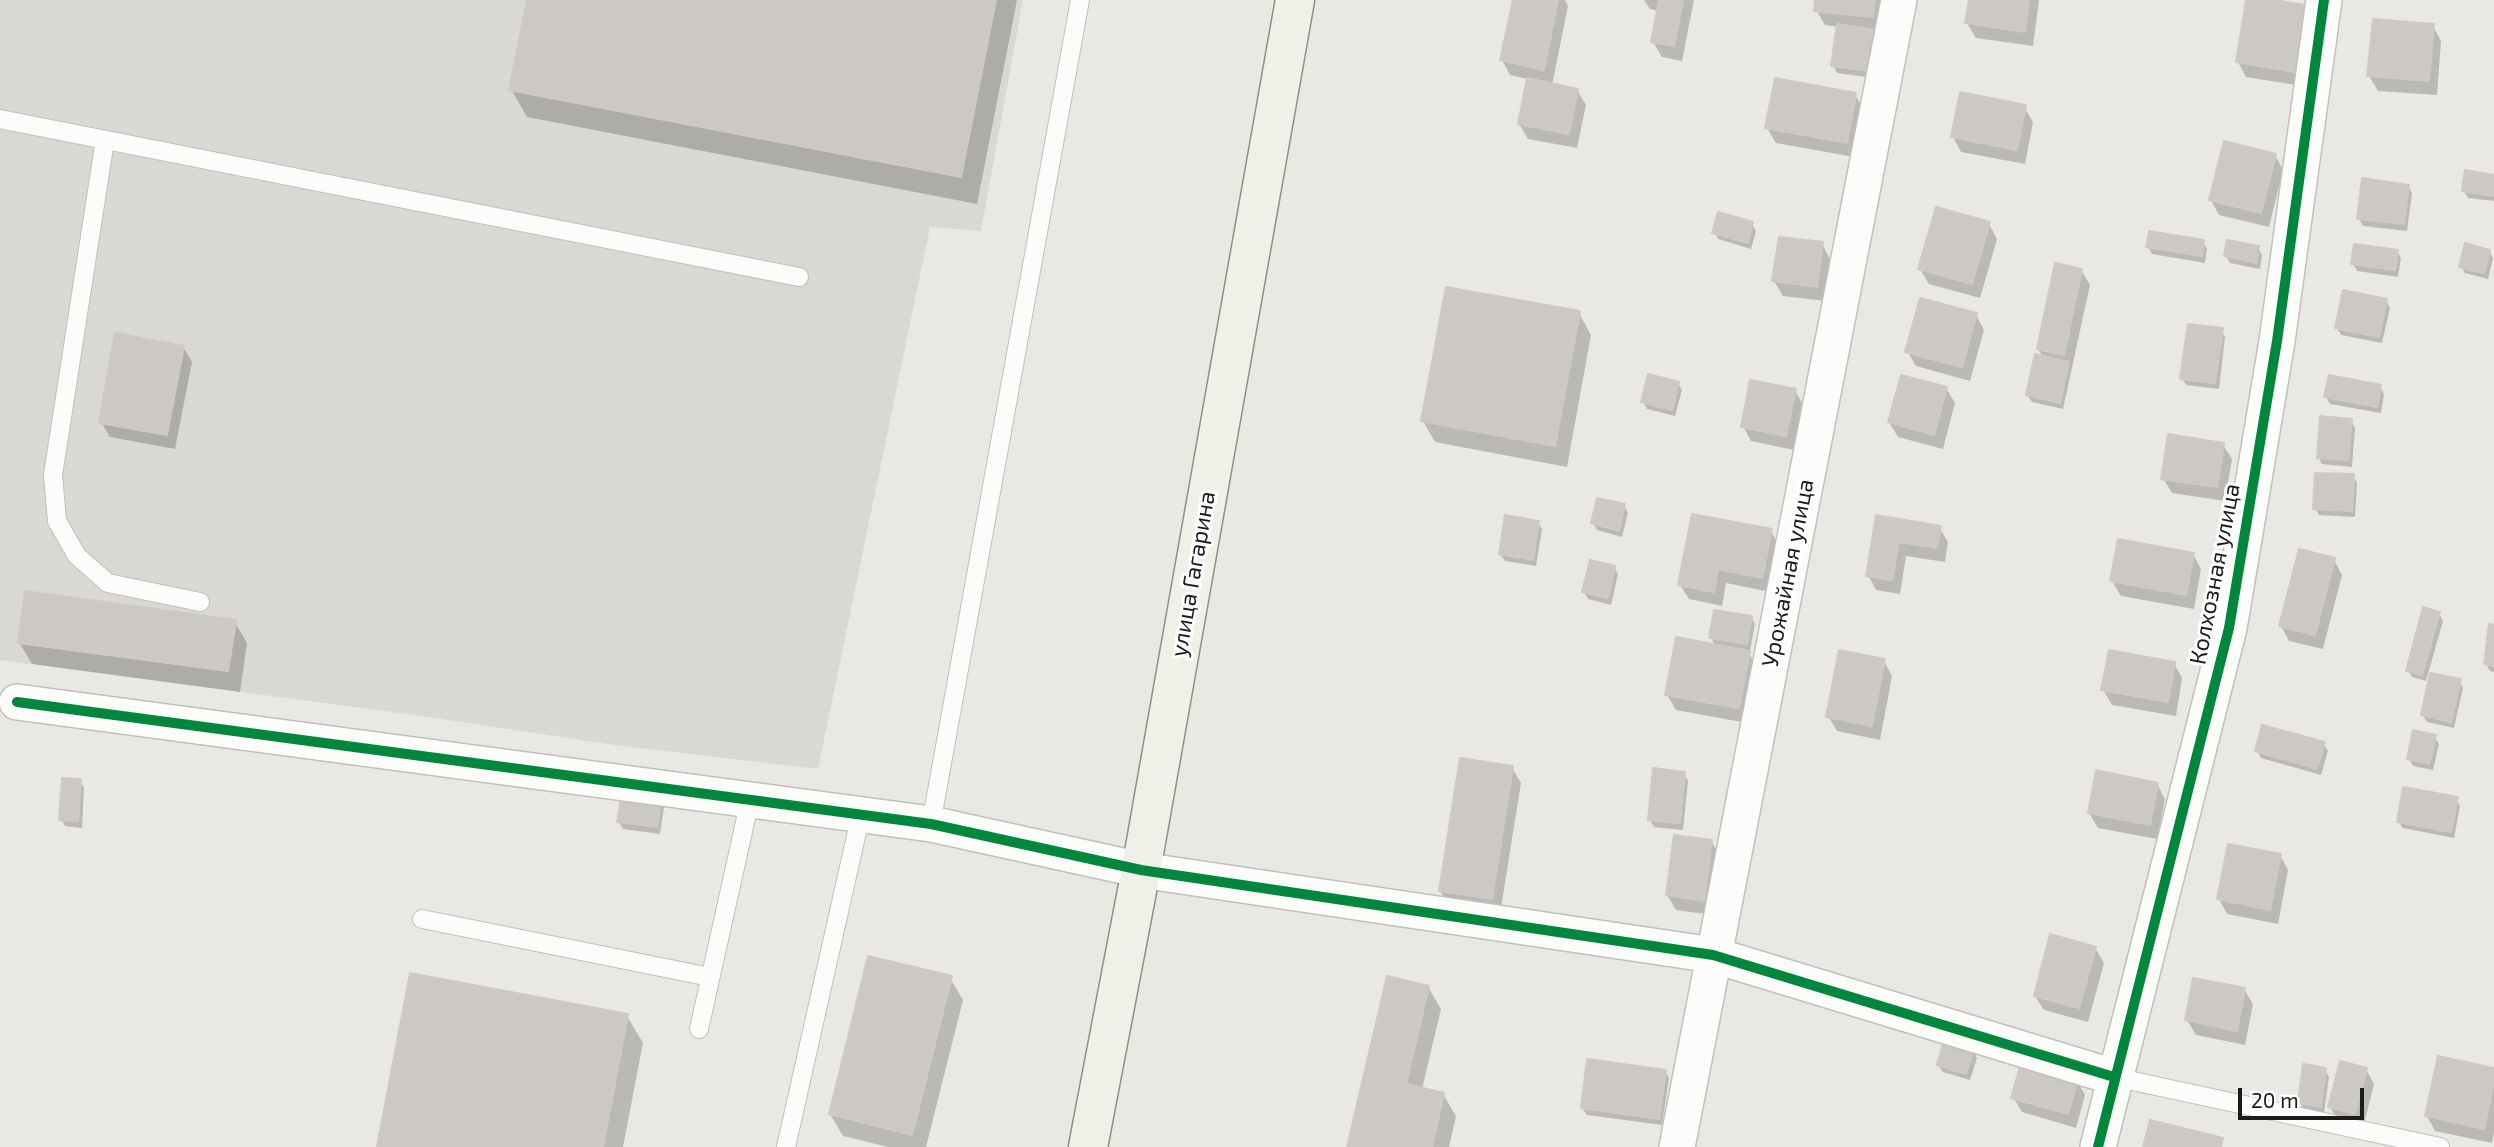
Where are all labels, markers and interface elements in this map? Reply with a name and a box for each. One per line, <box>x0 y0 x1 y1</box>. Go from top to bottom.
street label: Урожайная улица <box>1756 477 1820 669</box>
street label: Колхозная улица <box>2184 481 2246 667</box>
street label: улица Гагарина <box>1165 489 1221 659</box>
scale bar <box>2242 1074 2368 1118</box>
text: 20 m <box>2251 1087 2299 1112</box>

